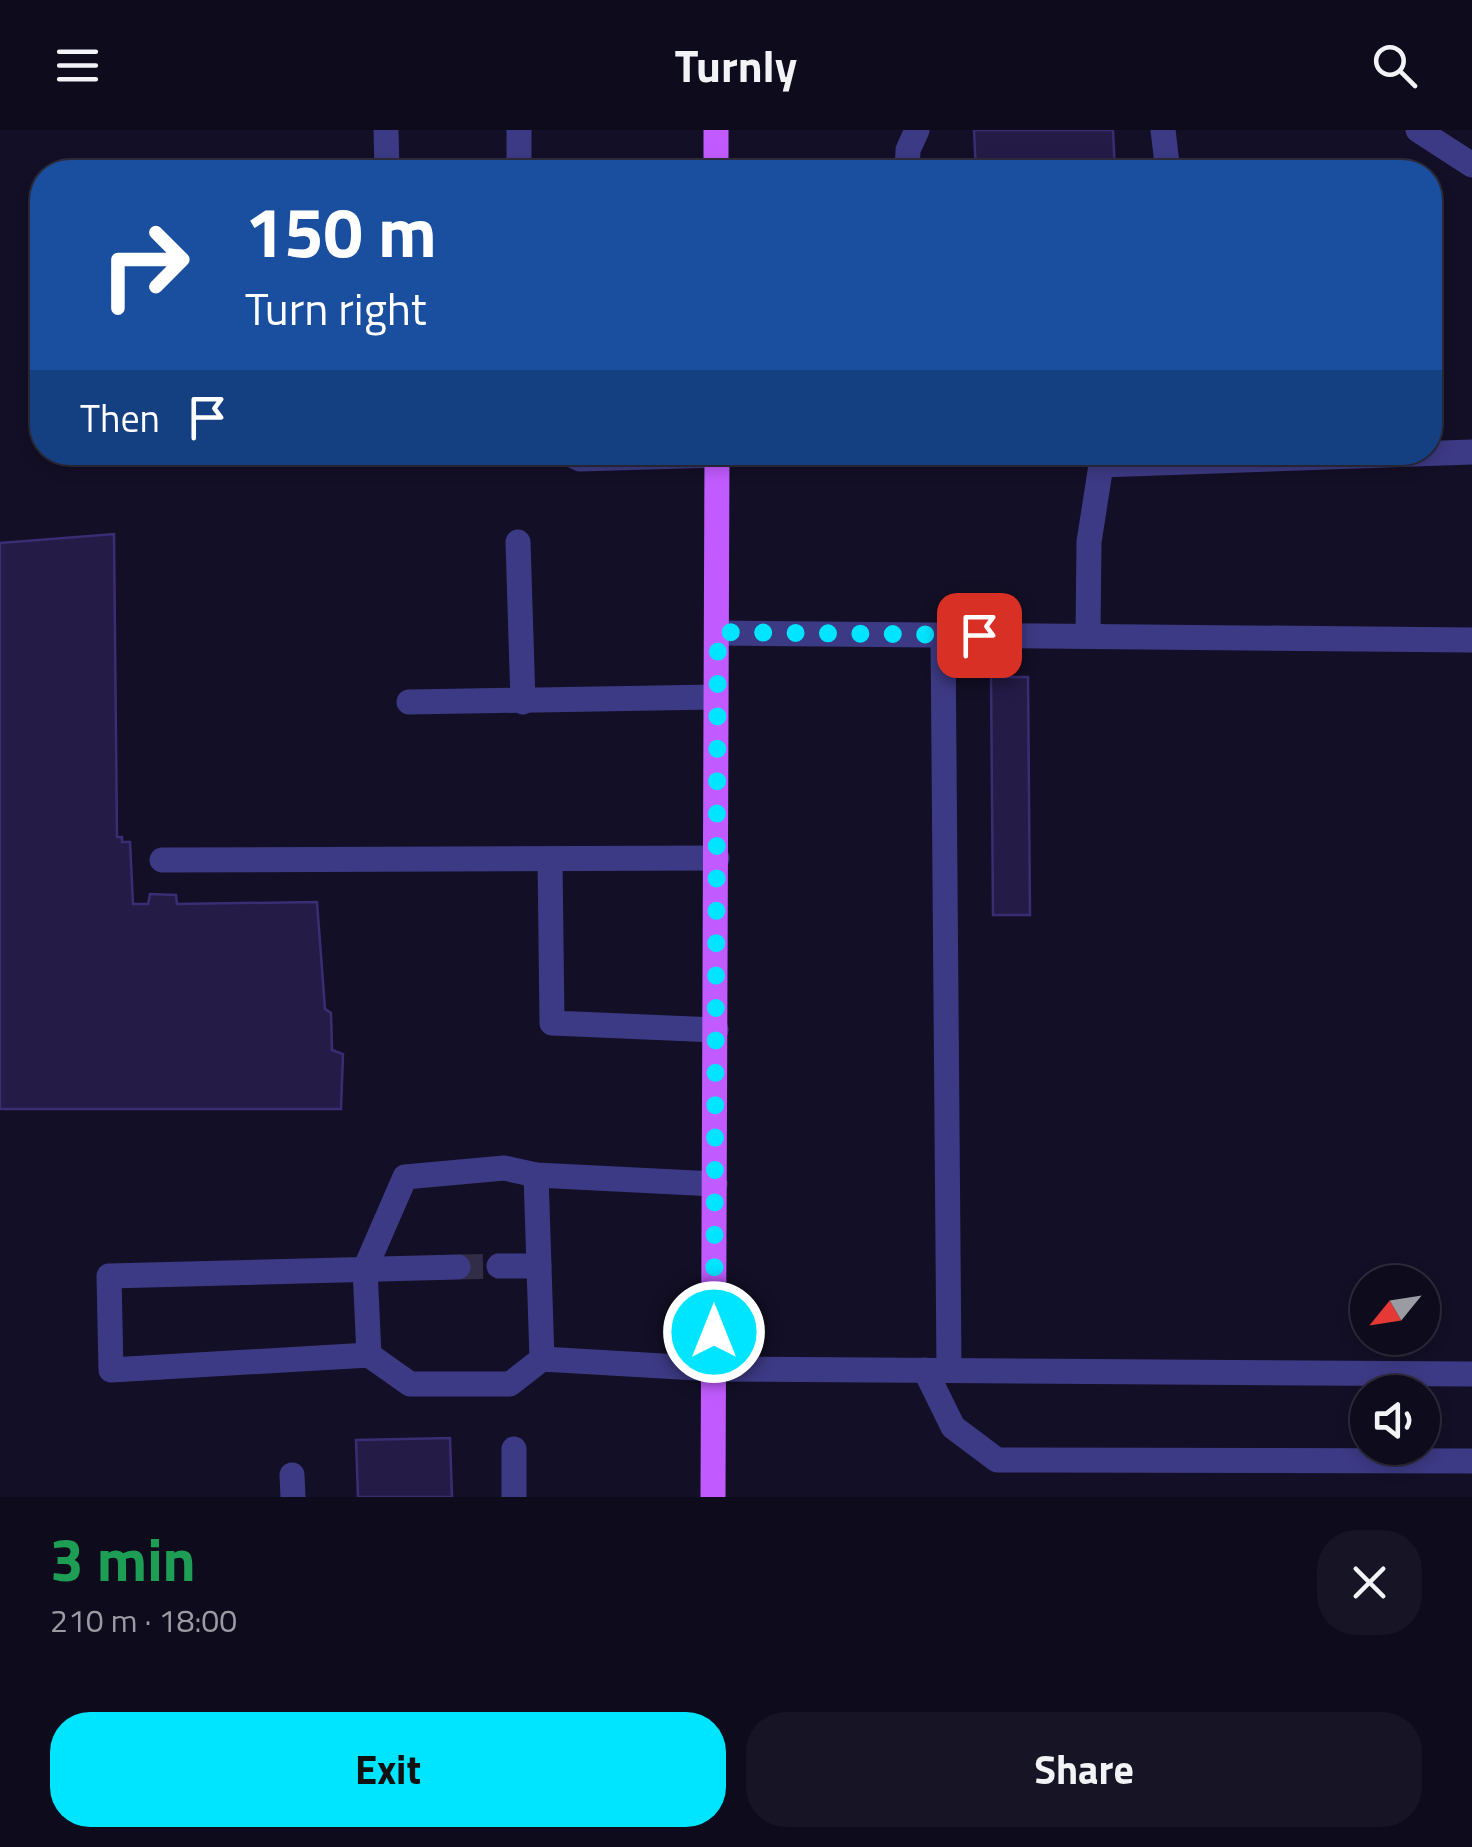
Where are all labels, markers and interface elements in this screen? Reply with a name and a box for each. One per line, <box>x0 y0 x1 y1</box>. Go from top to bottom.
text: Turnly <box>675 31 797 99</box>
icon: menu <box>50 38 105 93</box>
icon: search <box>1367 38 1422 93</box>
text: 150 m <box>245 178 437 284</box>
icon: right <box>80 200 210 330</box>
text: Turn right <box>245 274 427 342</box>
text: Then <box>80 389 160 447</box>
icon: arrive <box>180 390 235 445</box>
pin <box>937 593 1022 678</box>
icon: arrive <box>952 608 1007 663</box>
north arrow <box>1350 1265 1440 1355</box>
map controls <box>1350 1265 1440 1465</box>
position arrow <box>662 1280 766 1384</box>
button: sound <box>1350 1375 1440 1465</box>
text: 3 min <box>50 1513 196 1604</box>
button: close <box>1317 1530 1422 1635</box>
text: 210 m · 18:00 <box>50 1596 237 1644</box>
button: Exit <box>50 1712 726 1827</box>
button: Share <box>746 1712 1422 1827</box>

